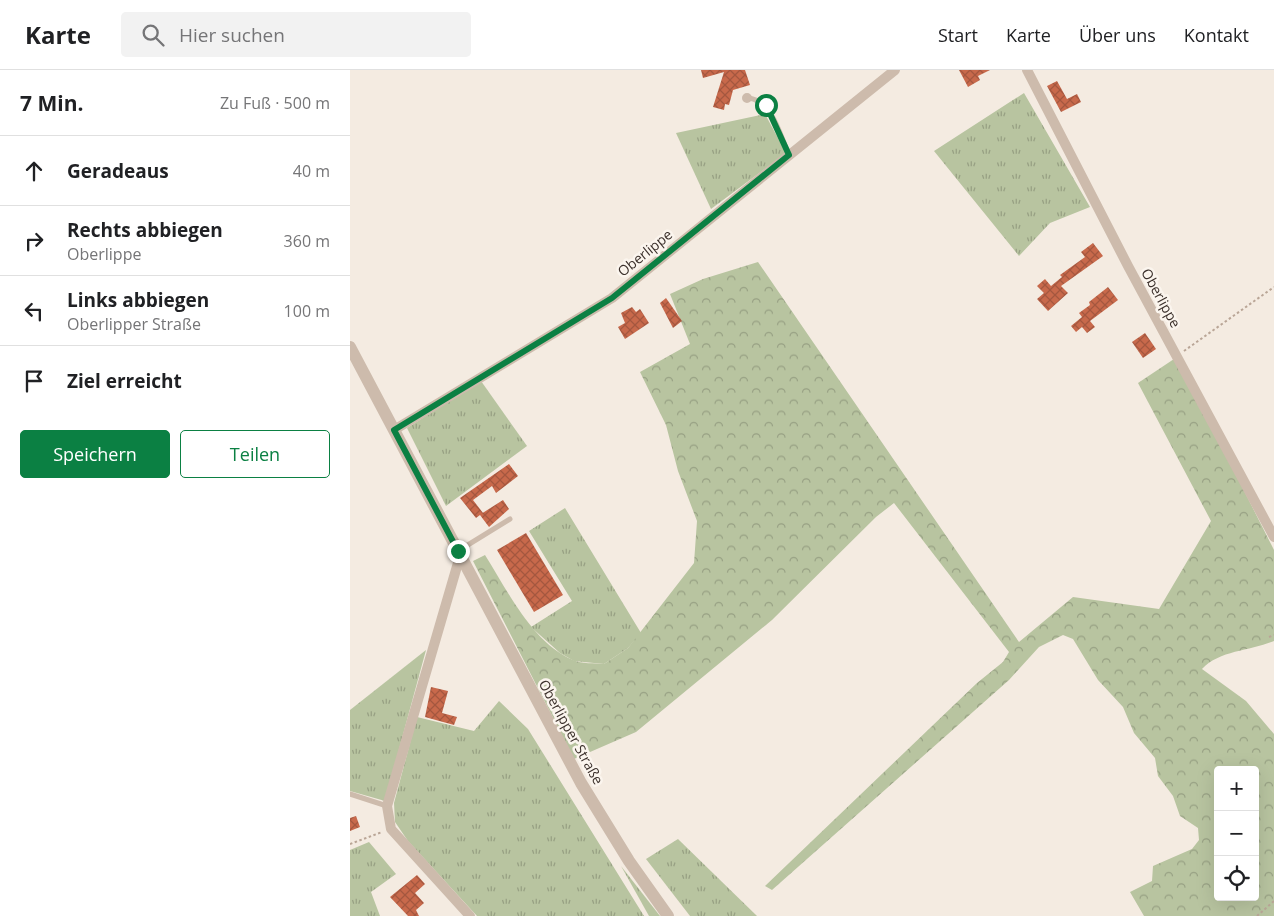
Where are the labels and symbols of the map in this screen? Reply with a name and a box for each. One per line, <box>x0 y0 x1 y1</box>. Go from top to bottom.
route start <box>755 94 778 117</box>
street label: Oberlippe <box>613 225 676 280</box>
street label: Oberlippe <box>1137 265 1186 331</box>
route end <box>447 540 470 563</box>
street label: Oberlipper Straße <box>535 676 608 788</box>

